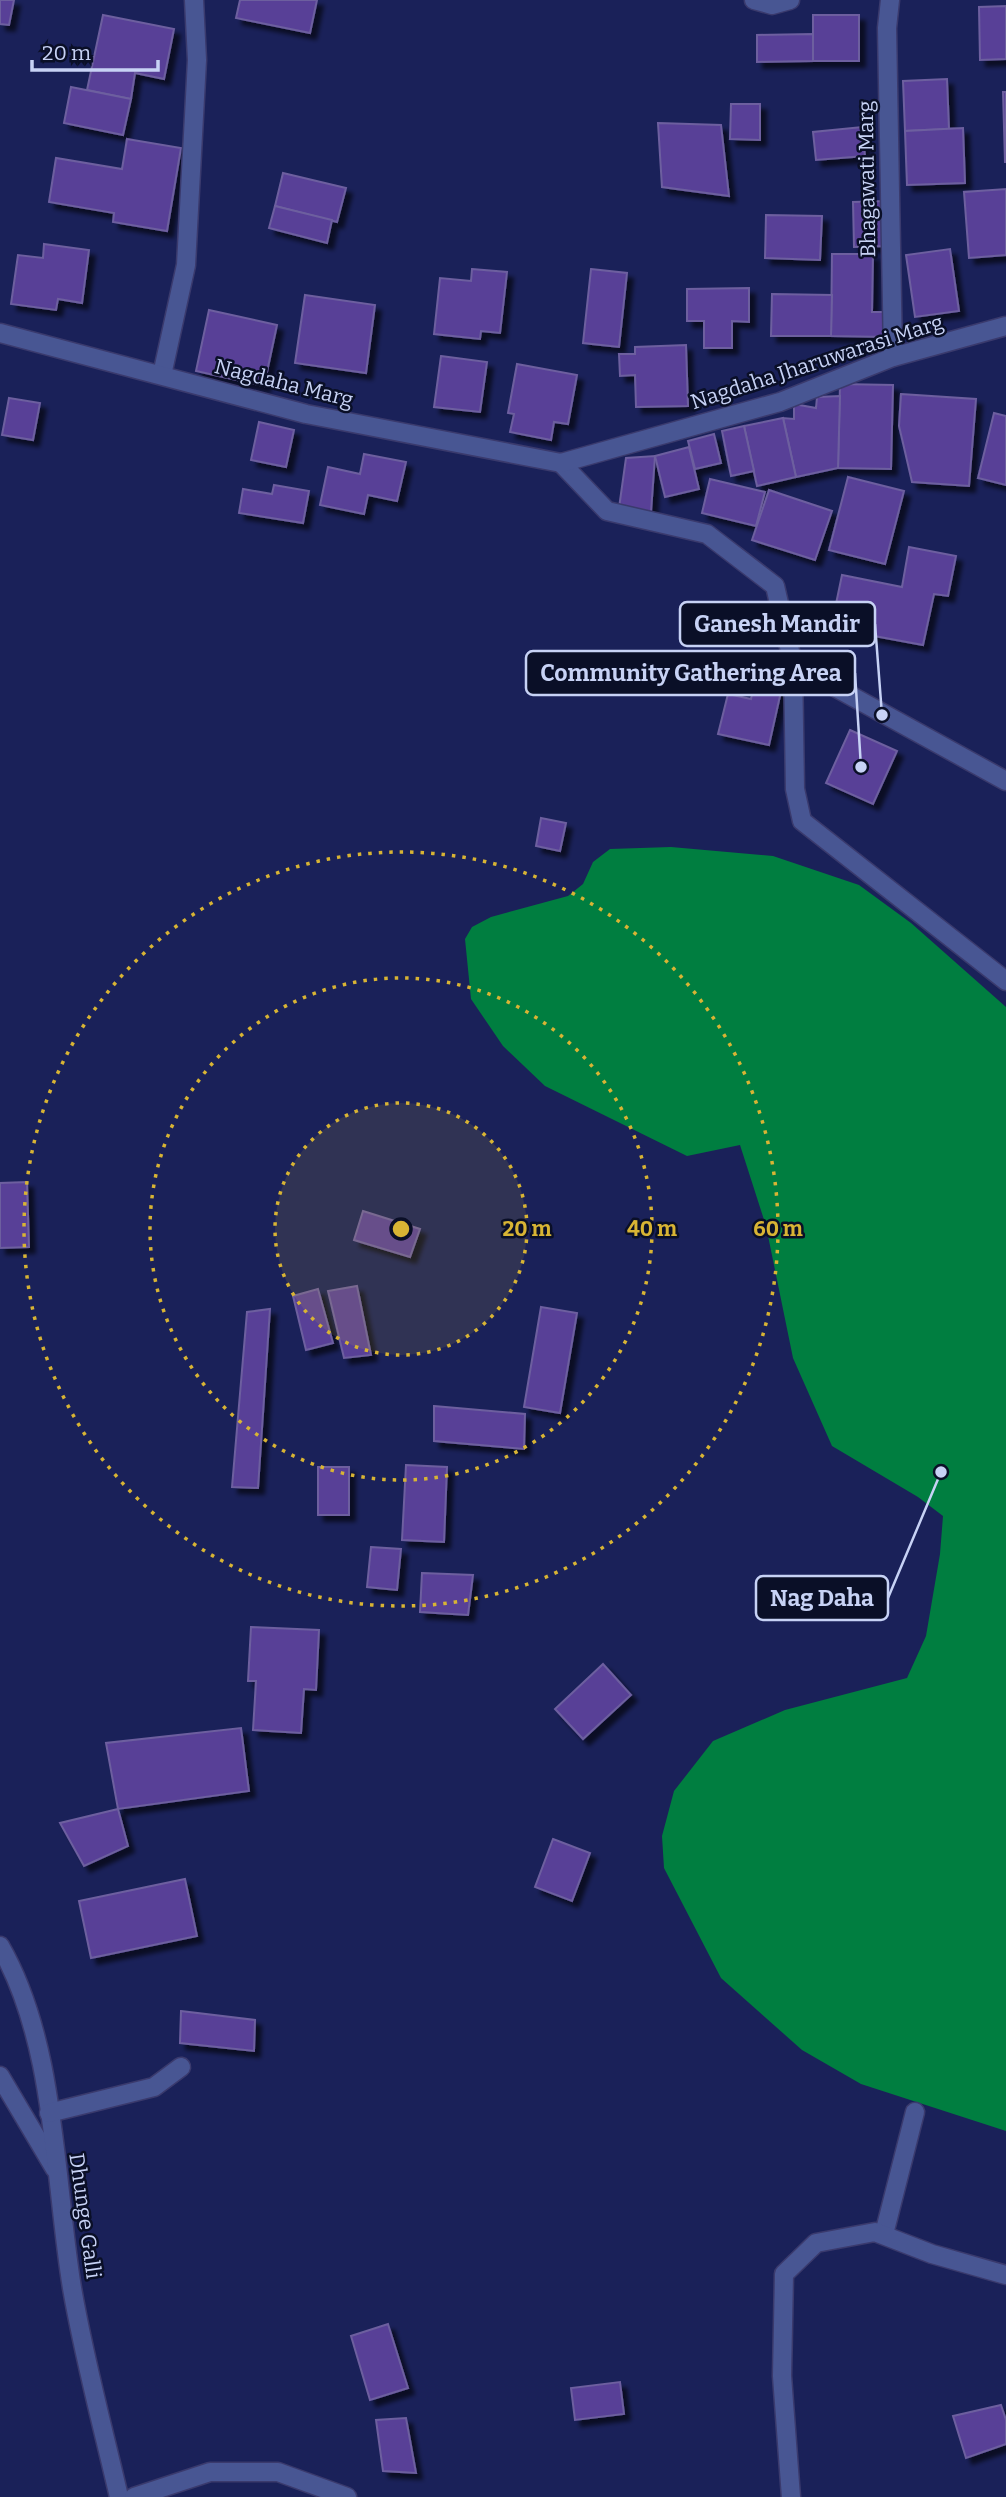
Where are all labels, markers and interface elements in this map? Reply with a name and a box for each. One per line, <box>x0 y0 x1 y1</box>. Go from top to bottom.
scale bar <box>32 28 158 72</box>
text: 20 m <box>42 40 91 66</box>
street label: Bhagawati Marg <box>853 100 881 258</box>
street label: Nagdaha Jharuwarasi Marg <box>687 309 947 415</box>
street label: Nagdaha Marg <box>212 353 356 413</box>
callout: Ganesh Mandir <box>680 602 875 646</box>
text: Ganesh Mandir <box>694 610 860 638</box>
callout: Community Gathering Area <box>526 651 855 695</box>
text: Community Gathering Area <box>540 659 842 687</box>
text: 20 m <box>503 1216 551 1242</box>
text: 40 m <box>627 1216 677 1242</box>
text: 60 m <box>753 1216 803 1242</box>
centre of rings <box>389 1217 413 1241</box>
callout: Nag Daha <box>756 1576 888 1620</box>
text: Nag Daha <box>770 1584 874 1612</box>
street label: Dhunge Galli <box>63 2152 107 2280</box>

